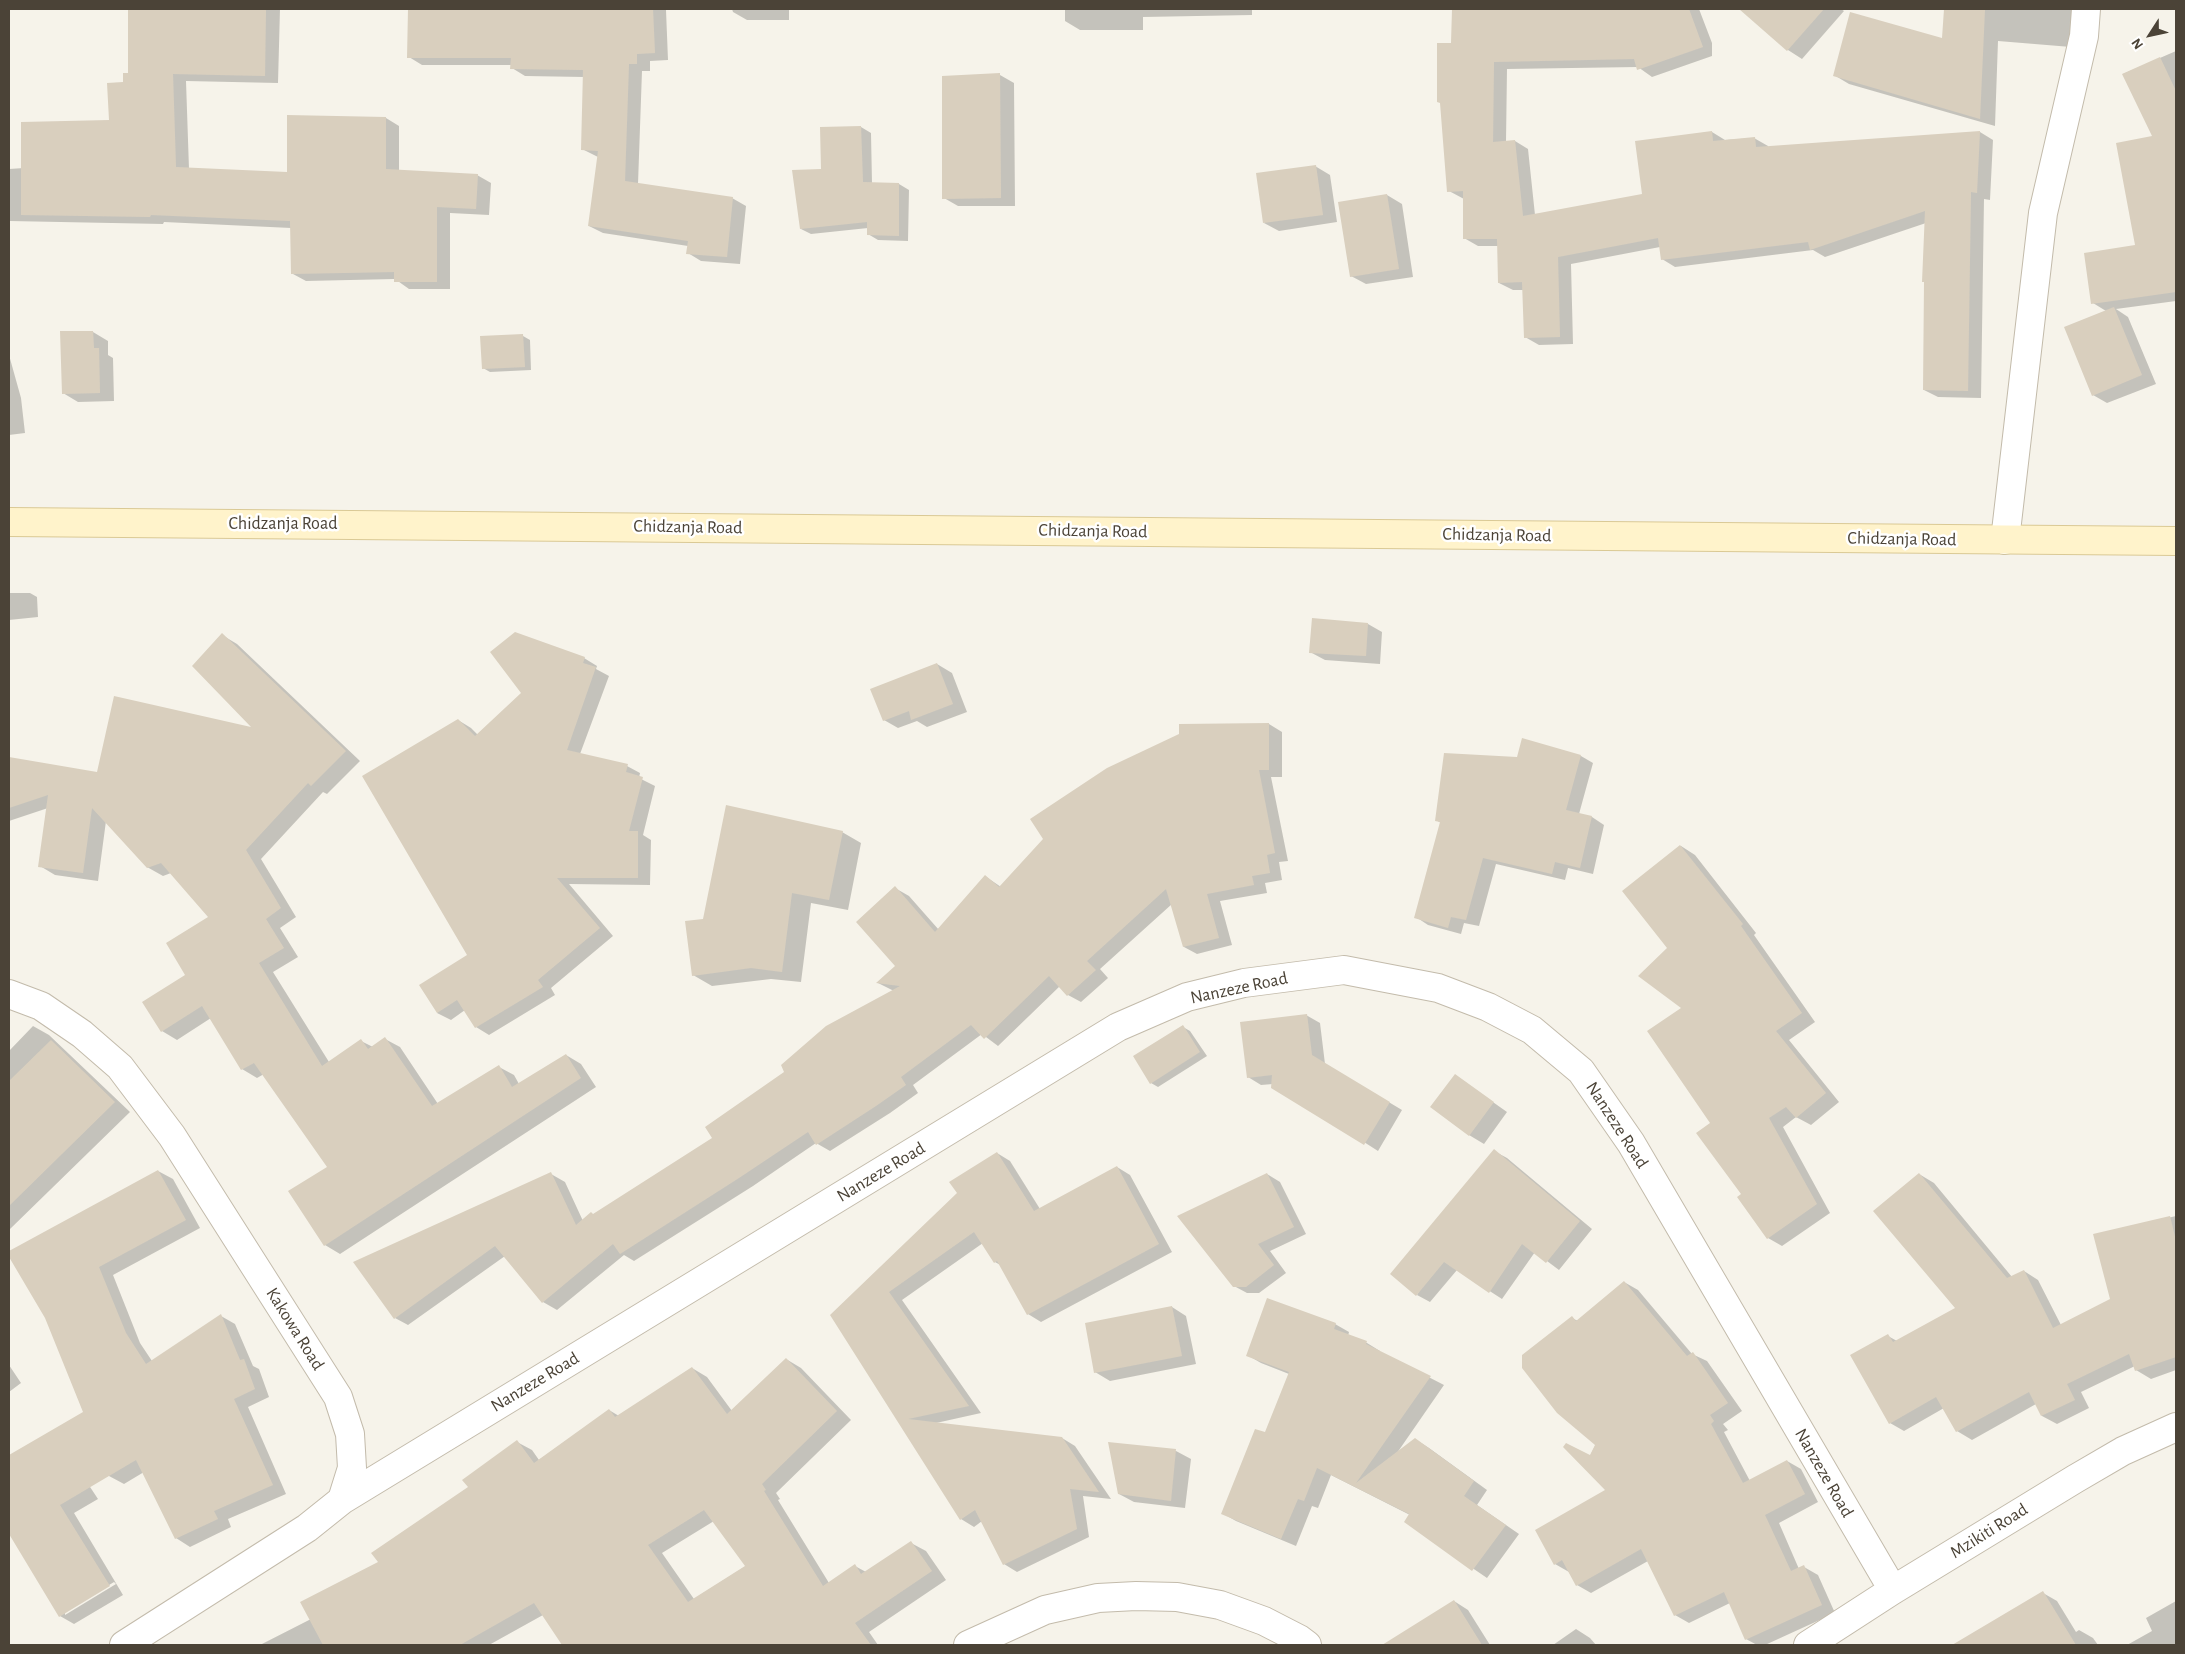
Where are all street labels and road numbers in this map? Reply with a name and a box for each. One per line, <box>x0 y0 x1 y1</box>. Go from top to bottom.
street label: Chidzanja Road <box>228 513 338 535</box>
street label: Chidzanja Road <box>633 515 743 539</box>
street label: Chidzanja Road <box>1038 519 1148 543</box>
street label: Chidzanja Road <box>1442 523 1552 547</box>
street label: Chidzanja Road <box>1847 527 1957 551</box>
street label: Nanzeze Road <box>1188 967 1290 1009</box>
street label: Nanzeze Road <box>1581 1078 1653 1172</box>
street label: Nanzeze Road <box>833 1137 929 1207</box>
street label: Kakowa Road <box>261 1284 329 1374</box>
street label: Nanzeze Road <box>487 1347 583 1417</box>
street label: Nanzeze Road <box>1790 1425 1858 1521</box>
street label: Mzikiti Road <box>1946 1499 2032 1563</box>

